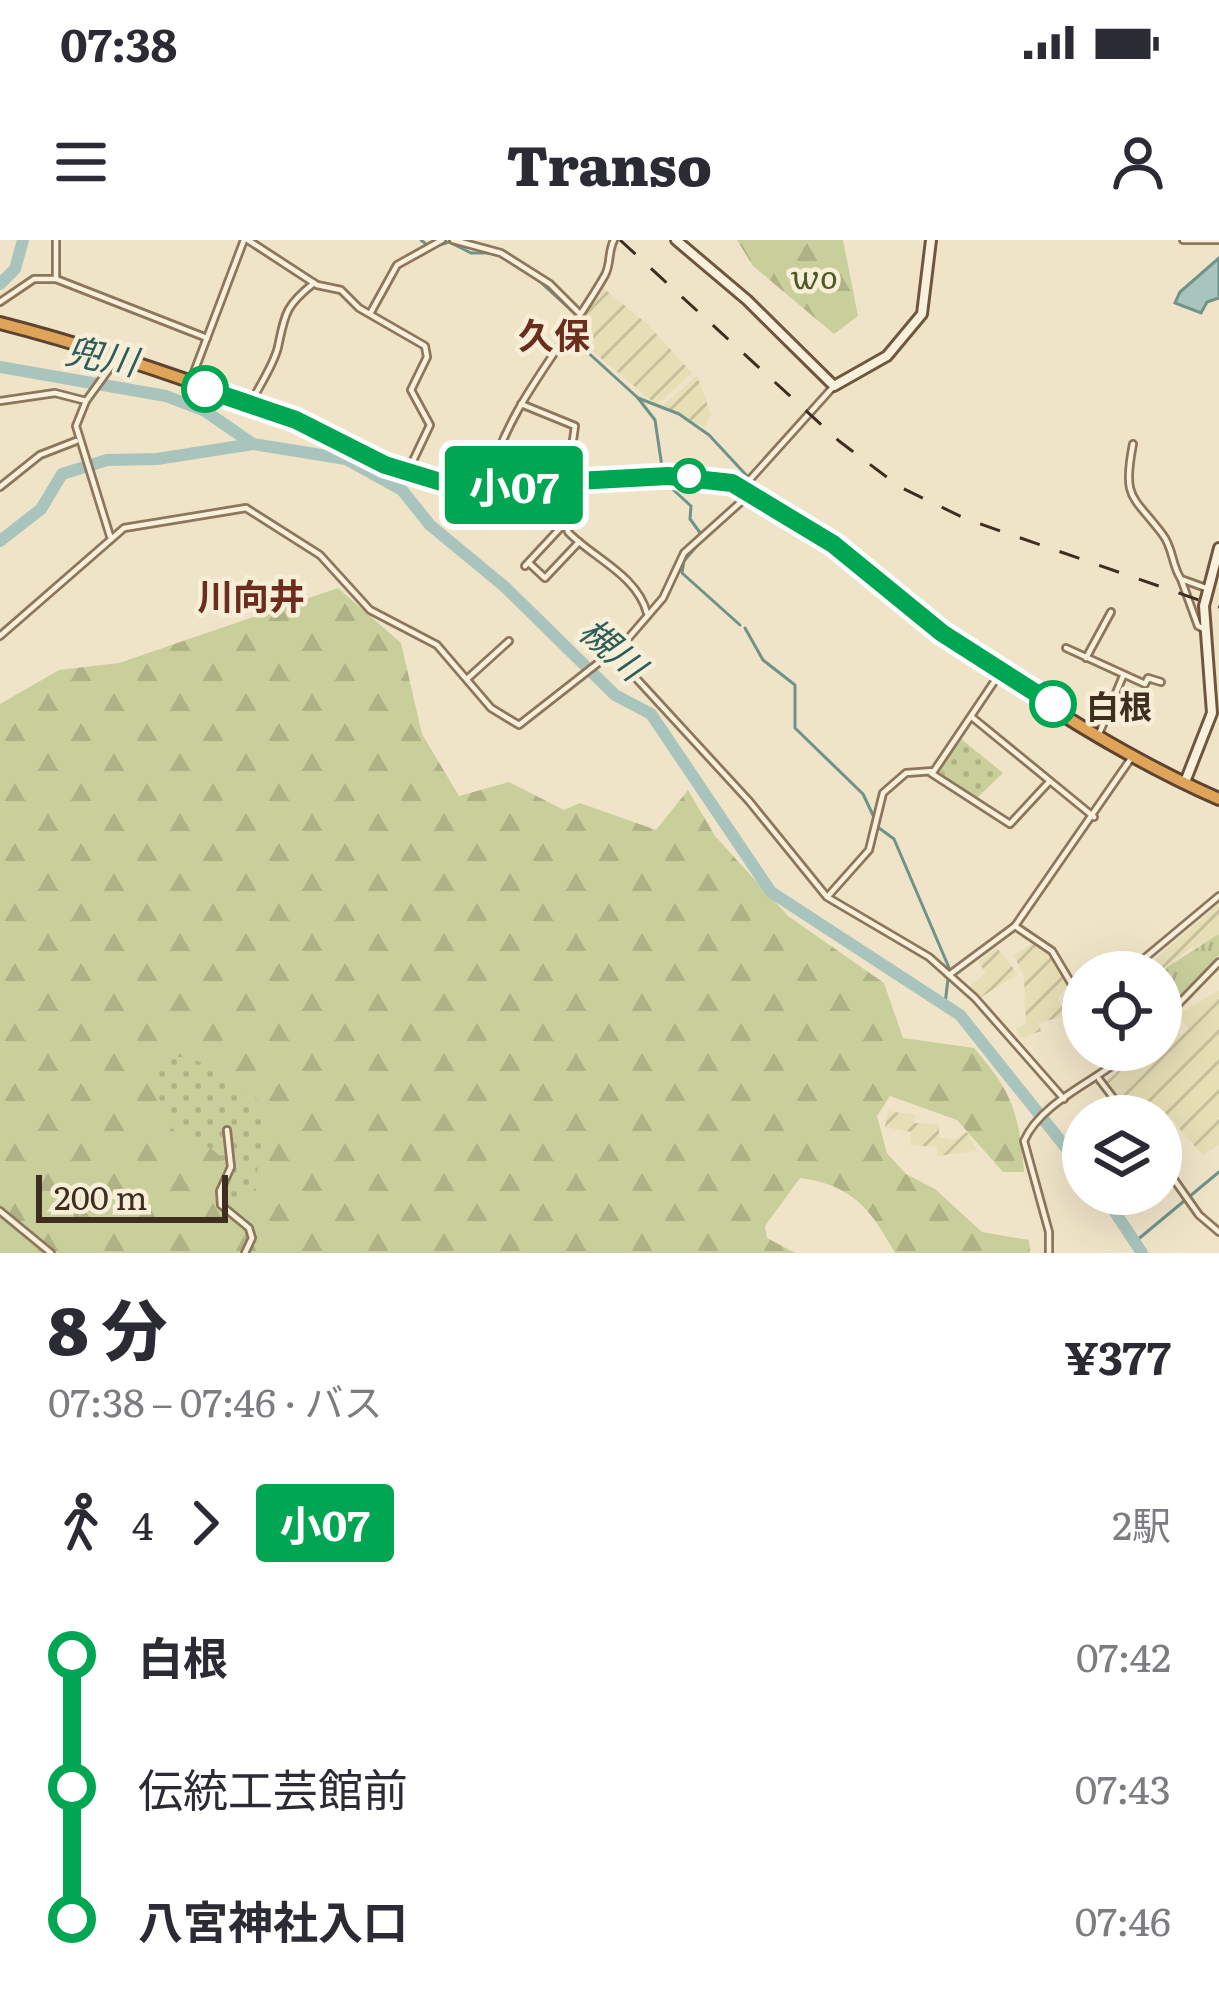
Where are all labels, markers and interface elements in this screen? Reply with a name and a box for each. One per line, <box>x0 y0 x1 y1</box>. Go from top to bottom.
text: 07:38 <box>60 9 177 76</box>
text: Transo <box>507 122 712 203</box>
icon: menu <box>48 129 114 195</box>
icon: person <box>1105 129 1171 195</box>
park label: wo <box>790 250 838 299</box>
district label: 久保 <box>518 307 590 360</box>
water label: 兜川 <box>62 322 146 387</box>
unlabelled marker <box>183 367 227 411</box>
line badge: 小07 <box>445 446 583 524</box>
text: 小07 <box>469 454 559 516</box>
unlabelled marker <box>673 460 705 492</box>
district label: 川向井 <box>197 568 305 621</box>
water label: 槻川 <box>569 603 662 693</box>
place label: 白根 <box>1086 680 1152 729</box>
marker: 白根 <box>1031 682 1075 726</box>
map controls <box>1062 951 1182 1215</box>
button: locate <box>1062 951 1182 1071</box>
button: layers <box>1062 1095 1182 1215</box>
scale bar <box>36 1169 228 1222</box>
text: 200 m <box>54 1171 148 1220</box>
text: 8 分 <box>48 1277 168 1375</box>
text: ¥377 <box>1064 1322 1171 1389</box>
text: 07:38 – 07:46 · バス <box>48 1371 383 1429</box>
icon: walk <box>48 1490 114 1556</box>
icon: forward <box>172 1490 238 1556</box>
text: 小07 <box>280 1492 370 1554</box>
text: 4 <box>132 1494 154 1552</box>
text: 2駅 <box>1112 1494 1171 1552</box>
text: 白根 <box>138 1622 228 1689</box>
text: 07:42 <box>1076 1626 1171 1684</box>
text: 伝統工芸館前 <box>138 1754 408 1821</box>
text: 07:43 <box>1075 1758 1171 1816</box>
text: 八宮神社入口 <box>138 1886 408 1953</box>
text: 07:46 <box>1075 1890 1171 1948</box>

